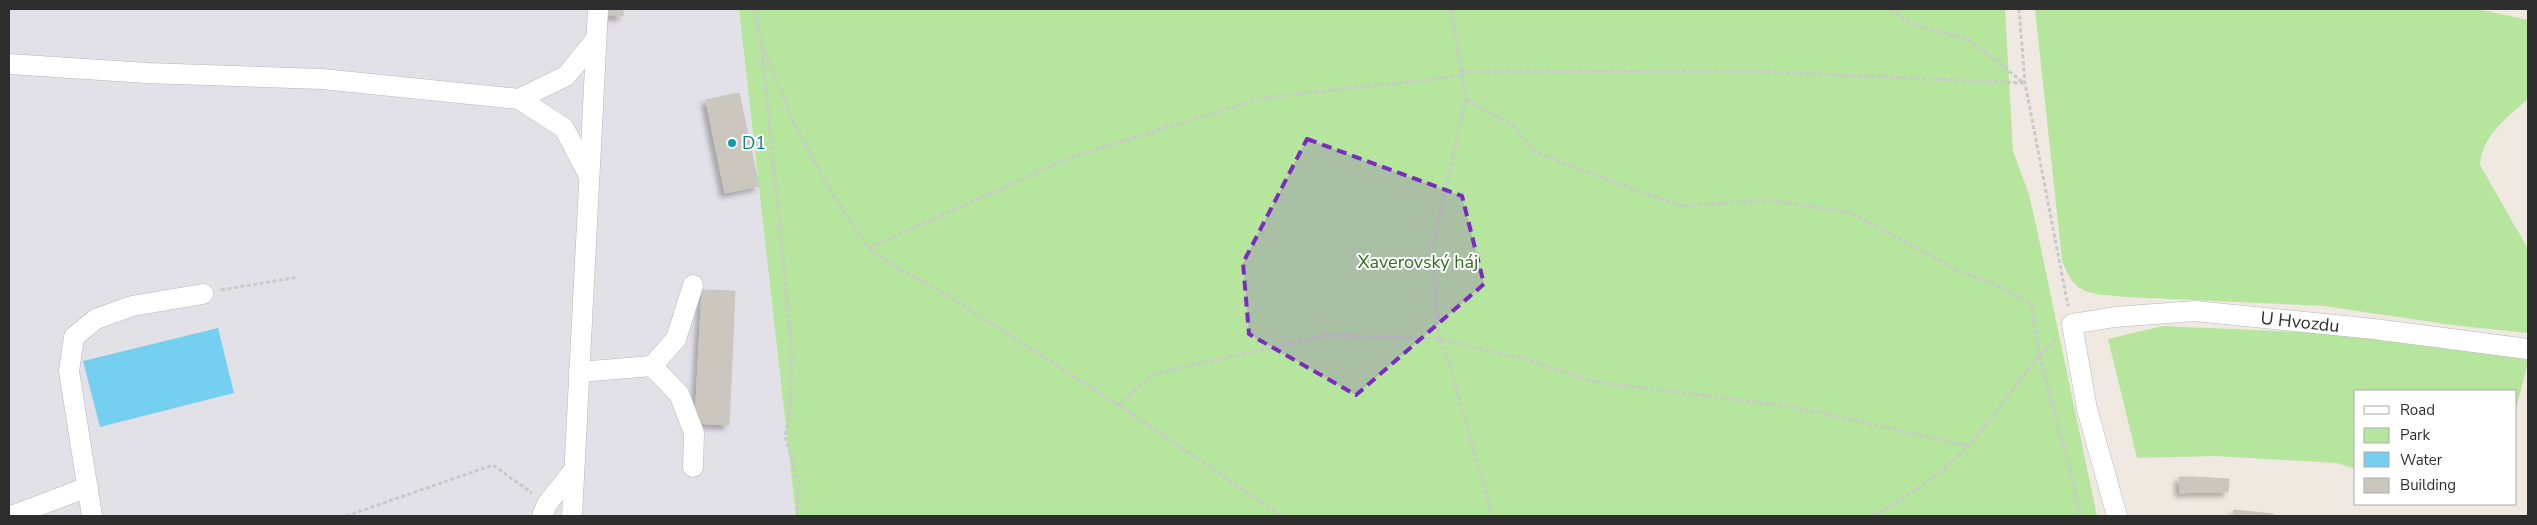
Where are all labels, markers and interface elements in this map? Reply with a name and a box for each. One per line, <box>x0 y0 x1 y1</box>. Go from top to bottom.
place label: D1 <box>742 131 766 155</box>
marker: D1 <box>726 137 738 149</box>
park label: Xaverovský háj <box>1358 250 1478 274</box>
street label: U Hvozdu <box>2259 306 2341 338</box>
legend <box>2354 390 2517 505</box>
text: Road <box>2400 400 2435 420</box>
text: Park <box>2400 425 2430 445</box>
text: Water <box>2400 450 2443 470</box>
text: Building <box>2400 475 2456 495</box>

